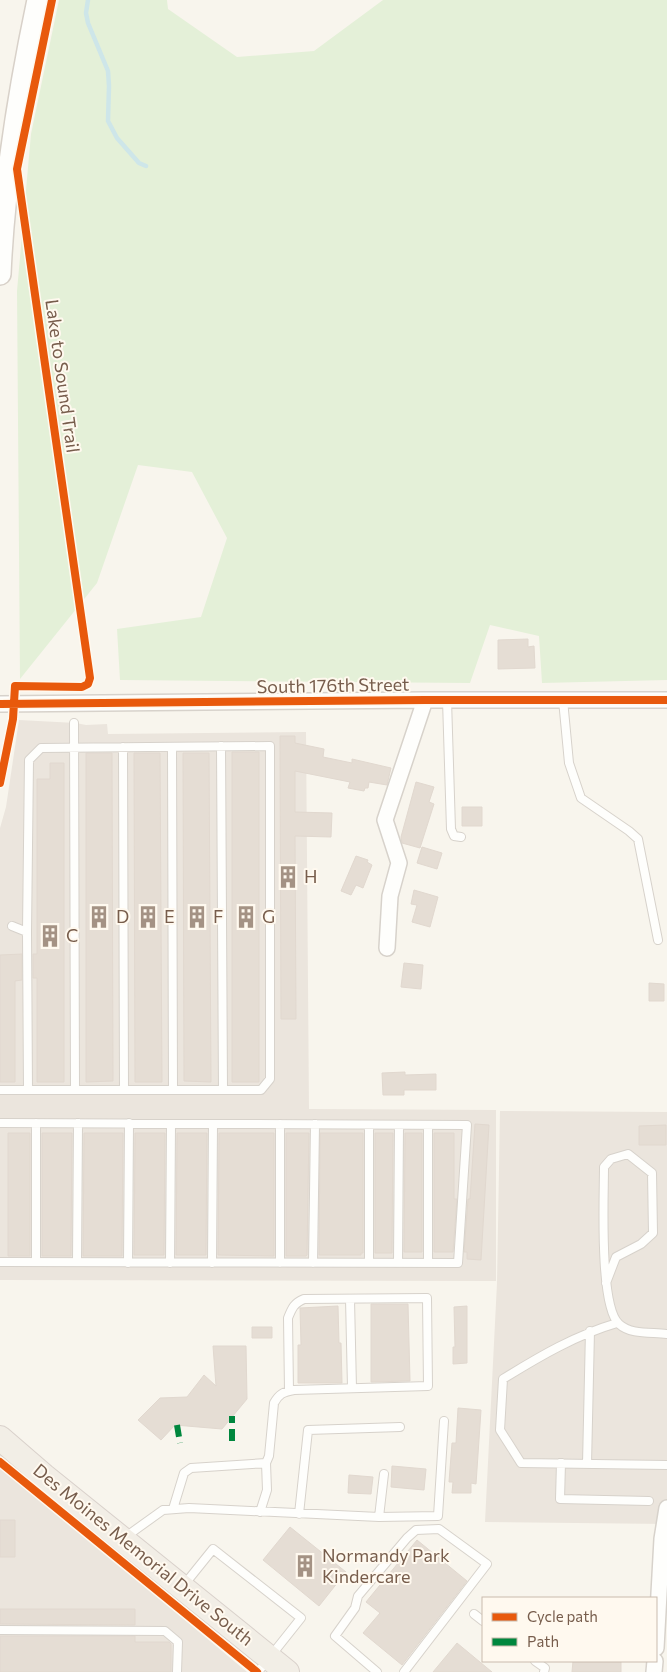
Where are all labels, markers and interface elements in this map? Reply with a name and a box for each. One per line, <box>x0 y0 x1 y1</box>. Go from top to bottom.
street label: Lake to Sound Trail <box>41 298 85 454</box>
street label: South 176th Street <box>256 673 409 697</box>
building icon: H <box>275 864 301 890</box>
place label: H <box>304 865 318 887</box>
building icon: D <box>86 904 112 930</box>
building icon: E <box>135 904 161 930</box>
building icon: F <box>184 904 210 930</box>
building icon: G <box>233 904 259 930</box>
place label: D <box>116 905 129 927</box>
place label: E <box>164 905 175 927</box>
place label: F <box>213 905 223 927</box>
place label: G <box>262 905 275 927</box>
building icon: C <box>37 923 63 949</box>
place label: C <box>66 924 78 946</box>
street label: Des Moines Memorial Drive South <box>29 1459 258 1650</box>
place label: Normandy Park Kindercare <box>322 1544 450 1587</box>
building icon: Normandy Park Kindercare <box>292 1553 318 1579</box>
legend <box>482 1597 657 1662</box>
text: Cycle path <box>527 1607 598 1625</box>
text: Path <box>527 1632 559 1650</box>

